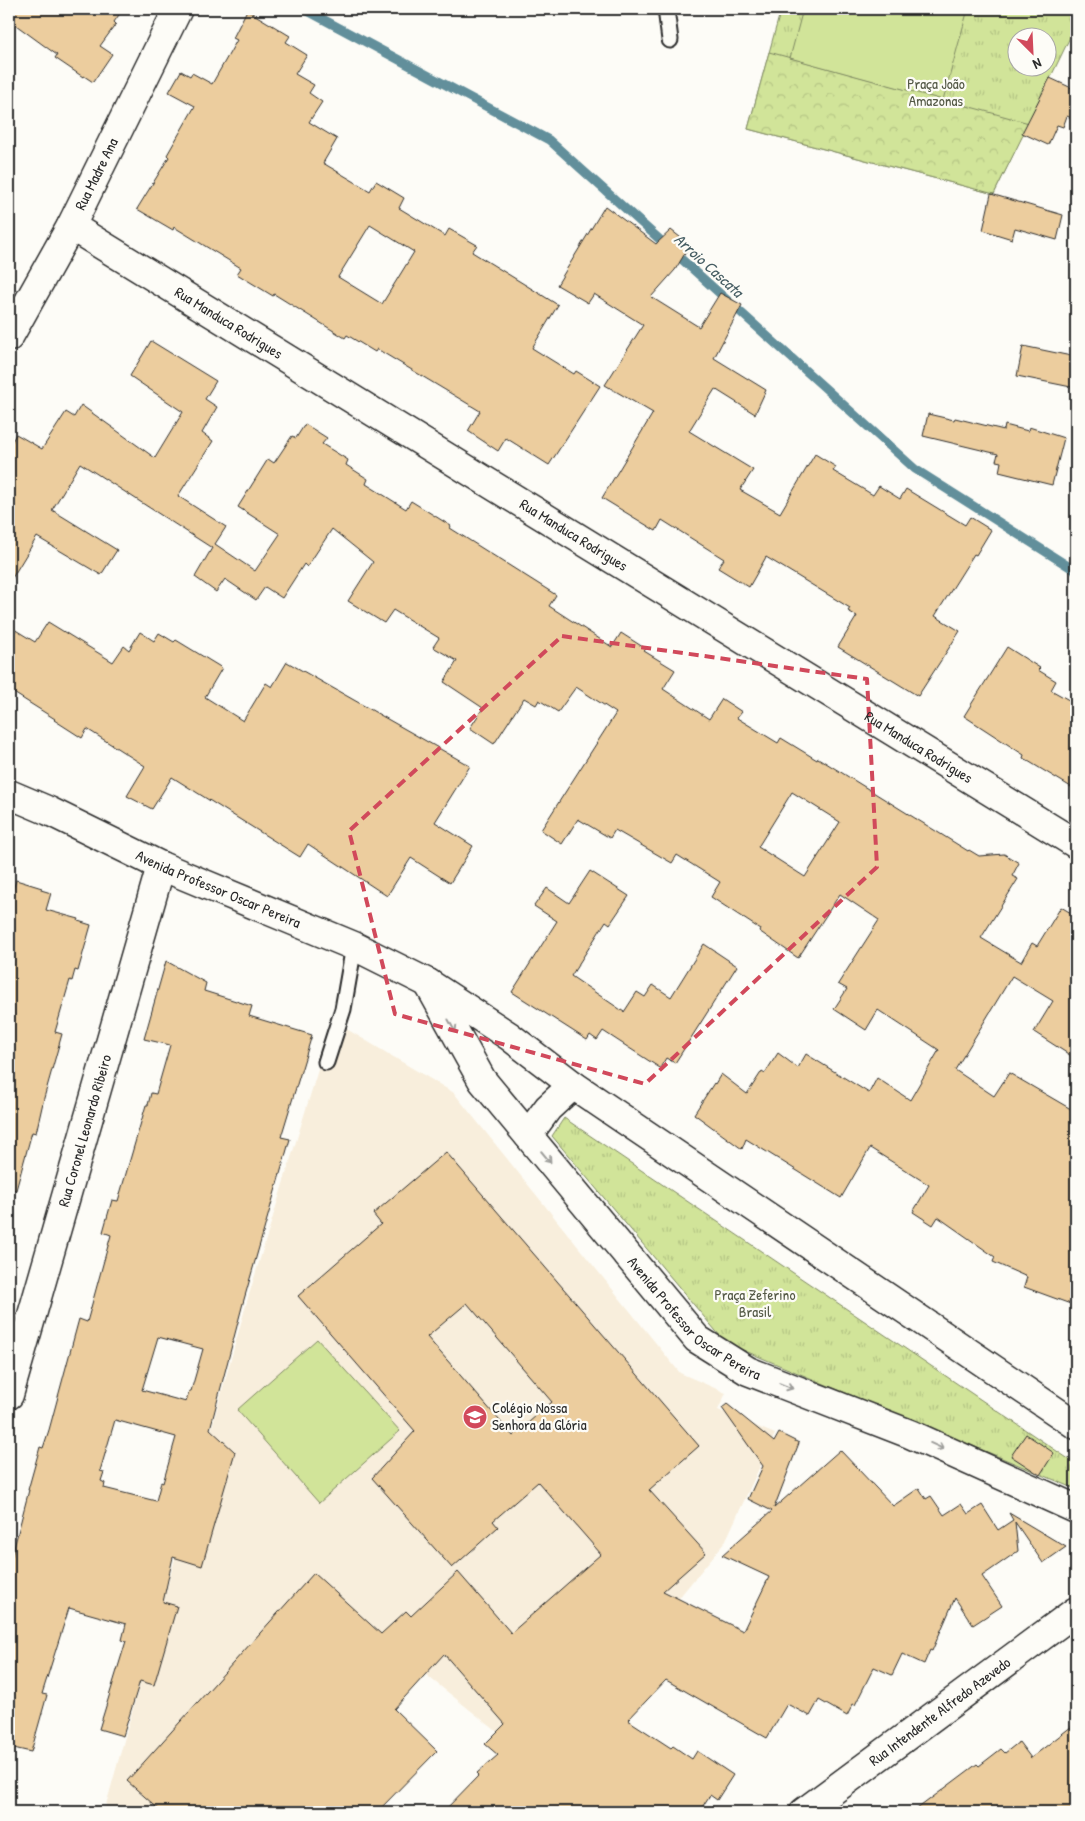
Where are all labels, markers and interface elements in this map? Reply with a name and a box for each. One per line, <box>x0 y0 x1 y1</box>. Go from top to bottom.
north arrow <box>1008 28 1058 78</box>
text: N <box>1030 54 1045 75</box>
park label: Praça João Amazonas <box>907 73 965 111</box>
street label: Rua Madre Ana <box>69 134 123 214</box>
water label: Arroio Cascata <box>670 228 750 303</box>
street label: Rua Manduca Rodrigues <box>171 281 287 364</box>
street label: Rua Manduca Rodrigues <box>516 493 632 576</box>
street label: Rua Manduca Rodrigues <box>861 706 977 788</box>
street label: Avenida Professor Oscar Pereira <box>133 844 304 933</box>
one-way arrow <box>447 1018 457 1033</box>
street label: Rua Coronel Leonardo Ribeiro <box>53 1052 116 1209</box>
one-way arrow <box>540 1150 551 1163</box>
street label: Avenida Professor Oscar Pereira <box>623 1252 764 1385</box>
park label: Praça Zeferino Brasil <box>715 1284 795 1322</box>
one-way arrow <box>778 1381 793 1391</box>
place label: Colégio Nossa Senhora da Glória <box>492 1397 587 1435</box>
school or university icon: Colégio Nossa Senhora da Glória <box>462 1404 488 1430</box>
one-way arrow <box>929 1442 944 1452</box>
street label: Rua Intendente Alfredo Azevedo <box>865 1652 1015 1770</box>

